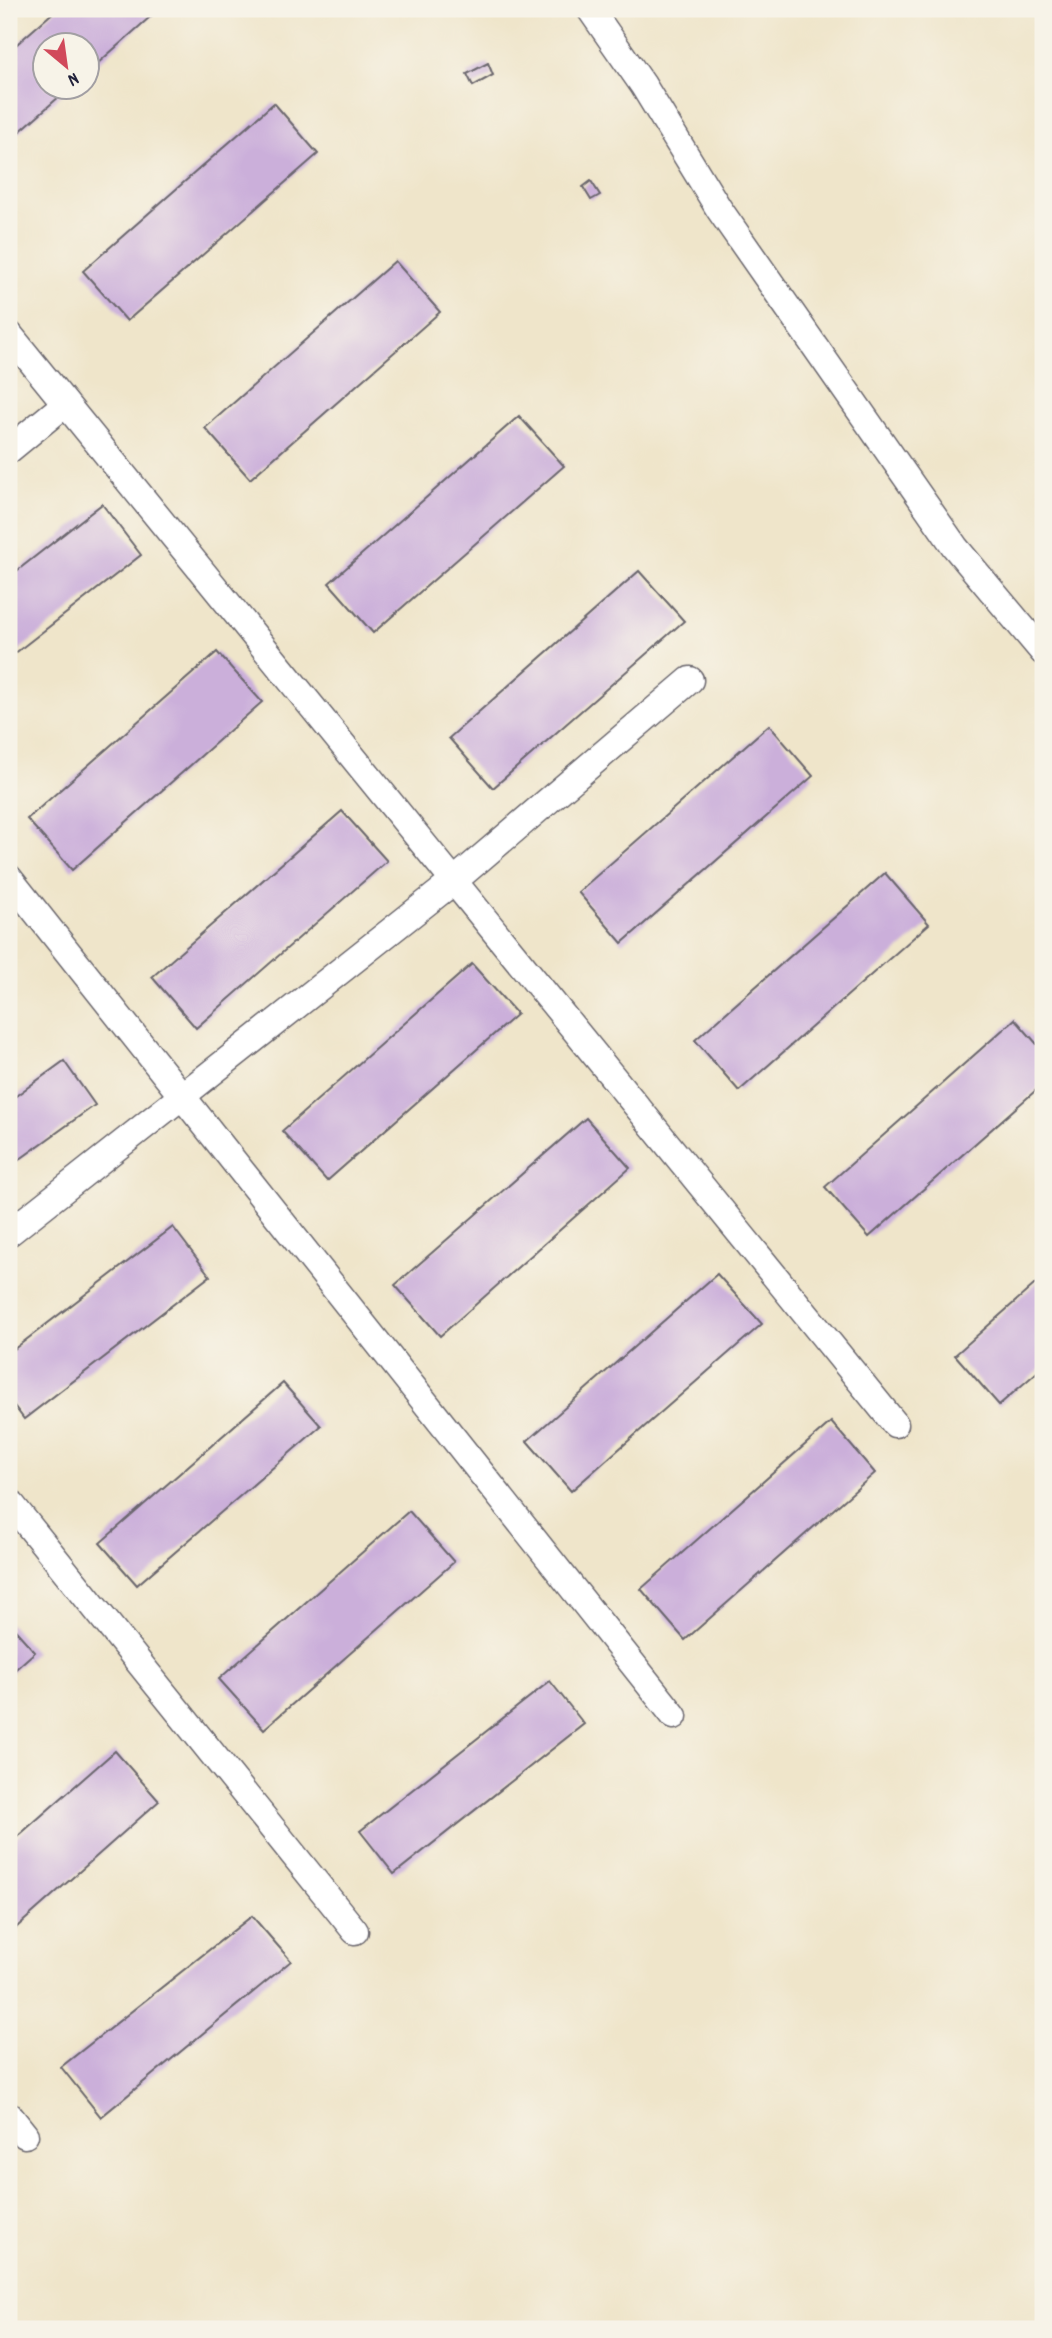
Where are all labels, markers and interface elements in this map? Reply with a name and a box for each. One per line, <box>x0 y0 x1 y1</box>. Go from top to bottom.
north arrow <box>32 32 102 102</box>
text: N <box>62 64 83 92</box>

